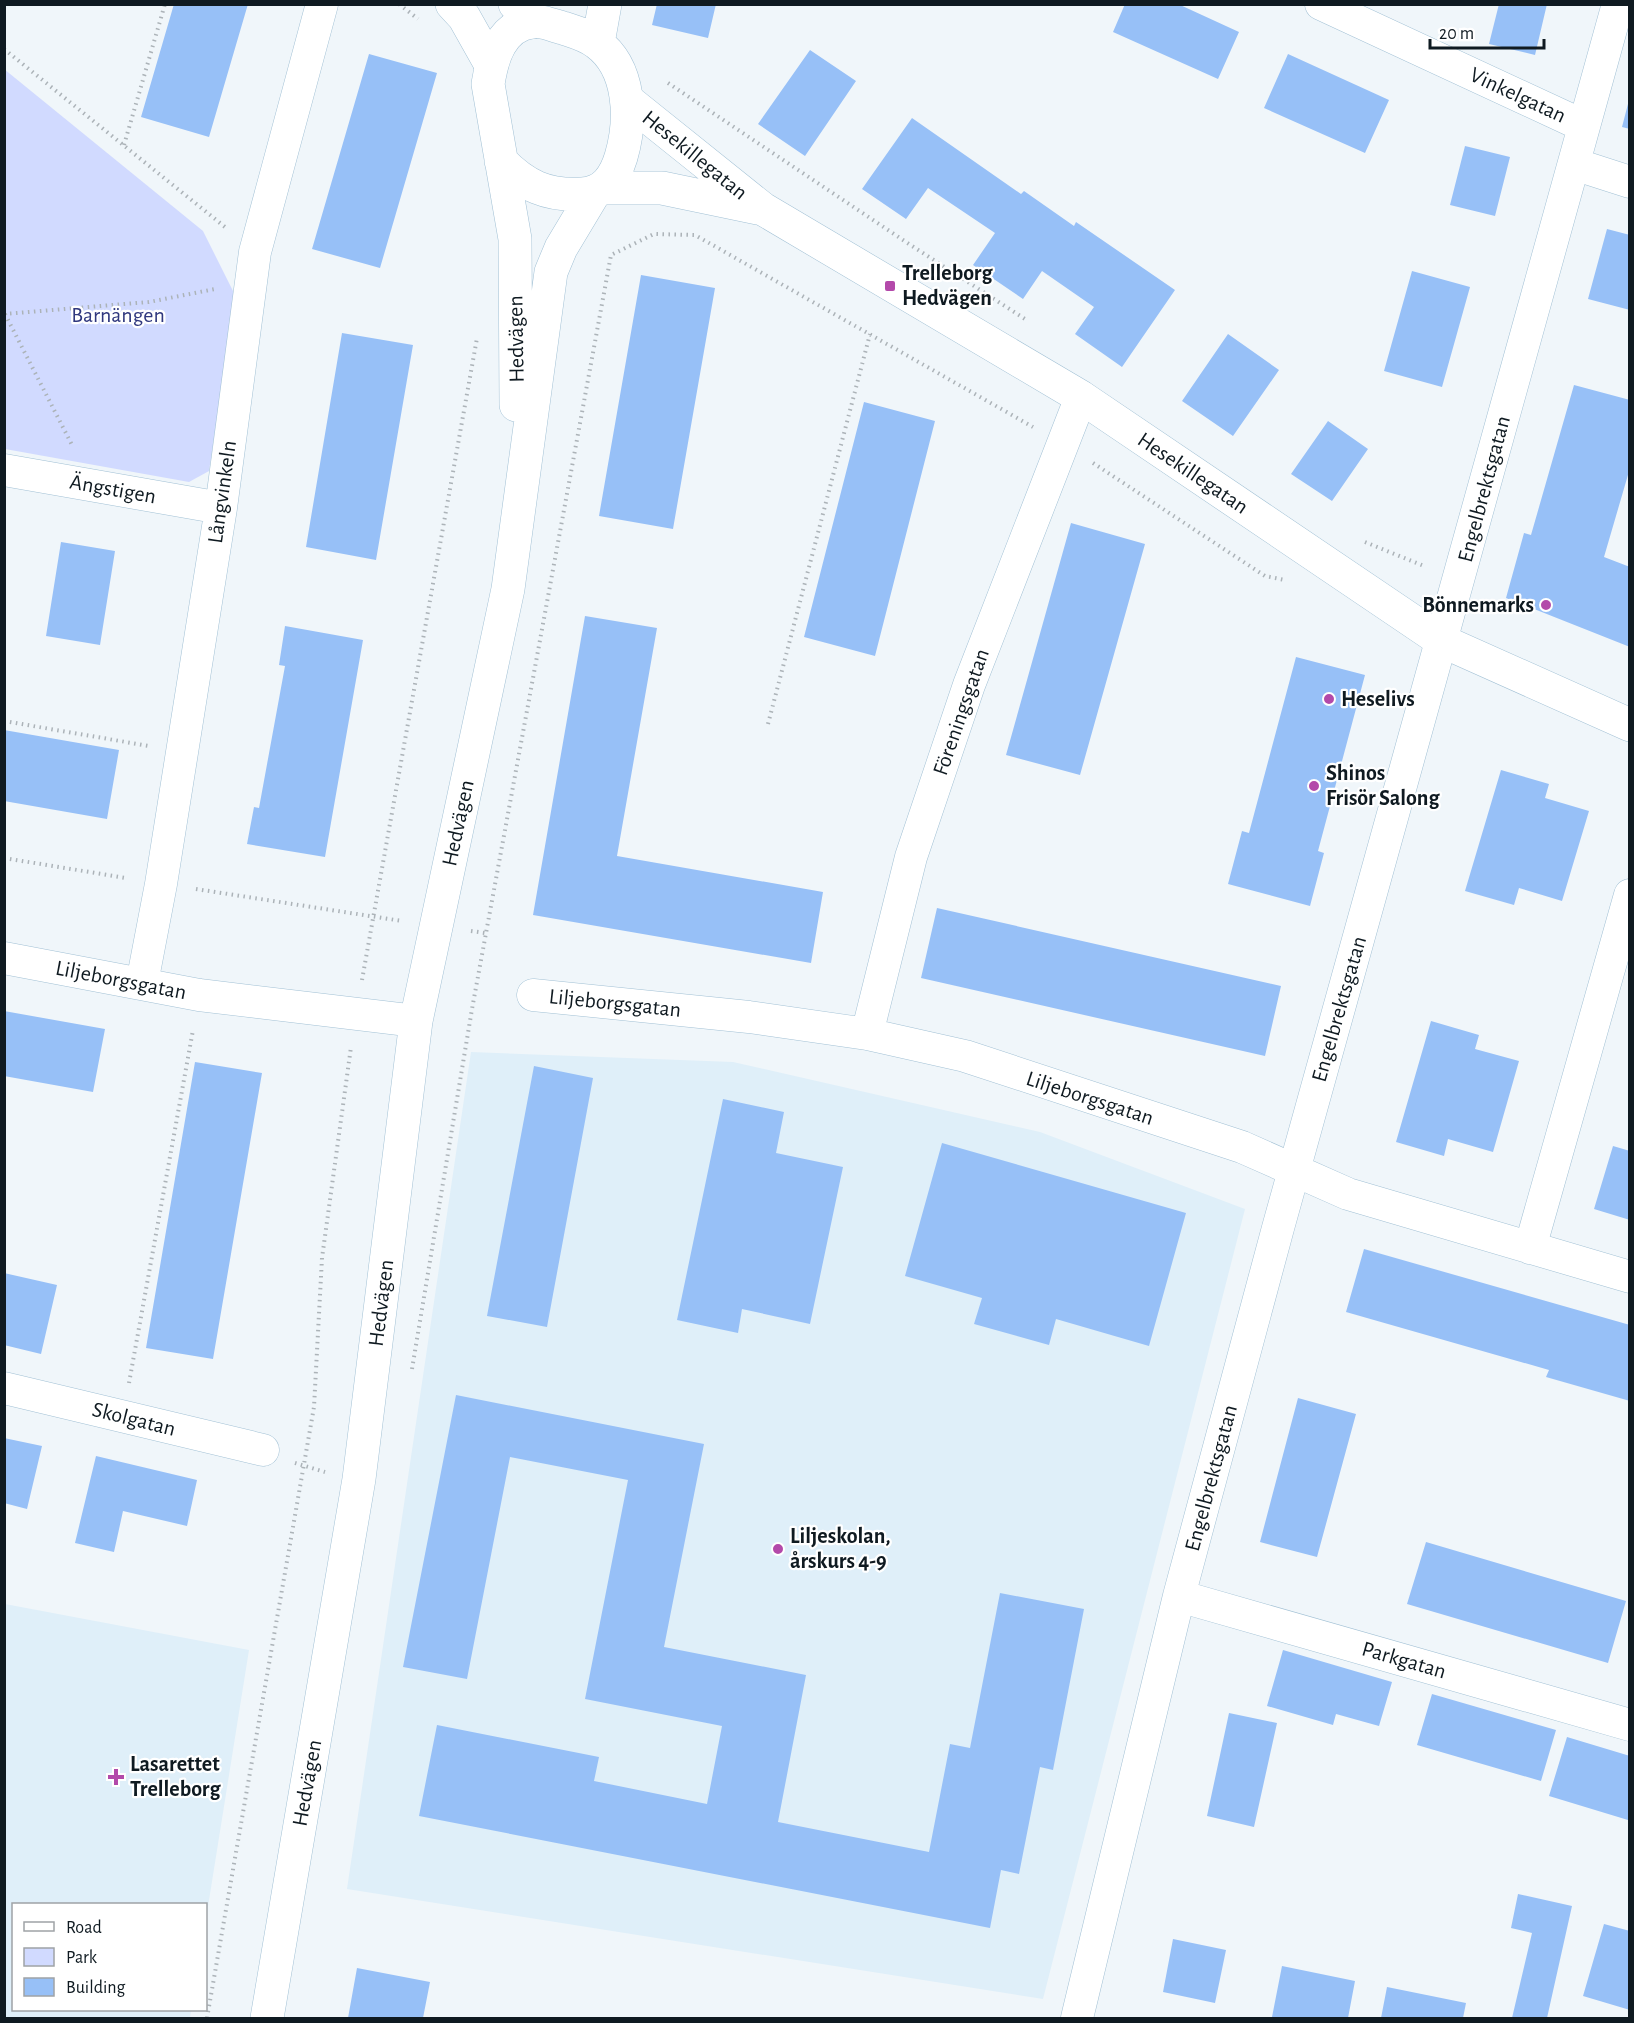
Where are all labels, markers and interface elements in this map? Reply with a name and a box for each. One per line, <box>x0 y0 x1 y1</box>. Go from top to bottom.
scale bar <box>1430 12 1544 50</box>
text: 20 m <box>1439 25 1474 43</box>
street label: Vinkelgatan <box>1467 63 1569 127</box>
street label: Hesekillegatan <box>638 106 752 204</box>
place label: Trelleborg Hedvägen <box>902 262 993 309</box>
marker: Trelleborg Hedvägen <box>883 279 897 293</box>
street label: Hedvägen <box>504 295 528 383</box>
park label: Barnängen <box>71 304 165 326</box>
street label: Engelbrektsgatan <box>1454 413 1514 565</box>
street label: Hesekillegatan <box>1134 428 1252 518</box>
street label: Långvinkeln <box>204 439 240 545</box>
street label: Ängstigen <box>68 471 158 507</box>
place label: Bönnemarks <box>1422 594 1534 616</box>
marker: Bönnemarks <box>1539 598 1553 612</box>
street label: Föreningsgatan <box>929 646 993 778</box>
place label: Heselivs <box>1341 688 1415 710</box>
marker: Heselivs <box>1322 692 1336 706</box>
place label: Shinos Frisör Salong <box>1326 762 1440 809</box>
street label: Hedvägen <box>438 778 478 868</box>
marker: Shinos Frisör Salong <box>1307 779 1321 793</box>
street label: Engelbrektsgatan <box>1308 934 1370 1084</box>
street label: Liljeborgsgatan <box>54 957 188 1003</box>
street label: Liljeborgsgatan <box>548 985 682 1021</box>
street label: Liljeborgsgatan <box>1024 1067 1156 1129</box>
street label: Hedvägen <box>365 1258 397 1348</box>
street label: Skolgatan <box>90 1398 178 1440</box>
street label: Engelbrektsgatan <box>1181 1402 1241 1554</box>
place label: Liljeskolan, årskurs 4-9 <box>790 1525 890 1572</box>
marker: Liljeskolan, årskurs 4-9 <box>771 1542 785 1556</box>
street label: Parkgatan <box>1359 1638 1449 1682</box>
street label: Hedvägen <box>289 1738 325 1828</box>
place label: Lasarettet Trelleborg <box>130 1753 221 1800</box>
marker: Lasarettet Trelleborg <box>107 1768 125 1786</box>
legend <box>12 1903 207 2011</box>
text: Road <box>66 1919 102 1937</box>
text: Park <box>66 1949 98 1967</box>
text: Building <box>66 1979 126 1997</box>

